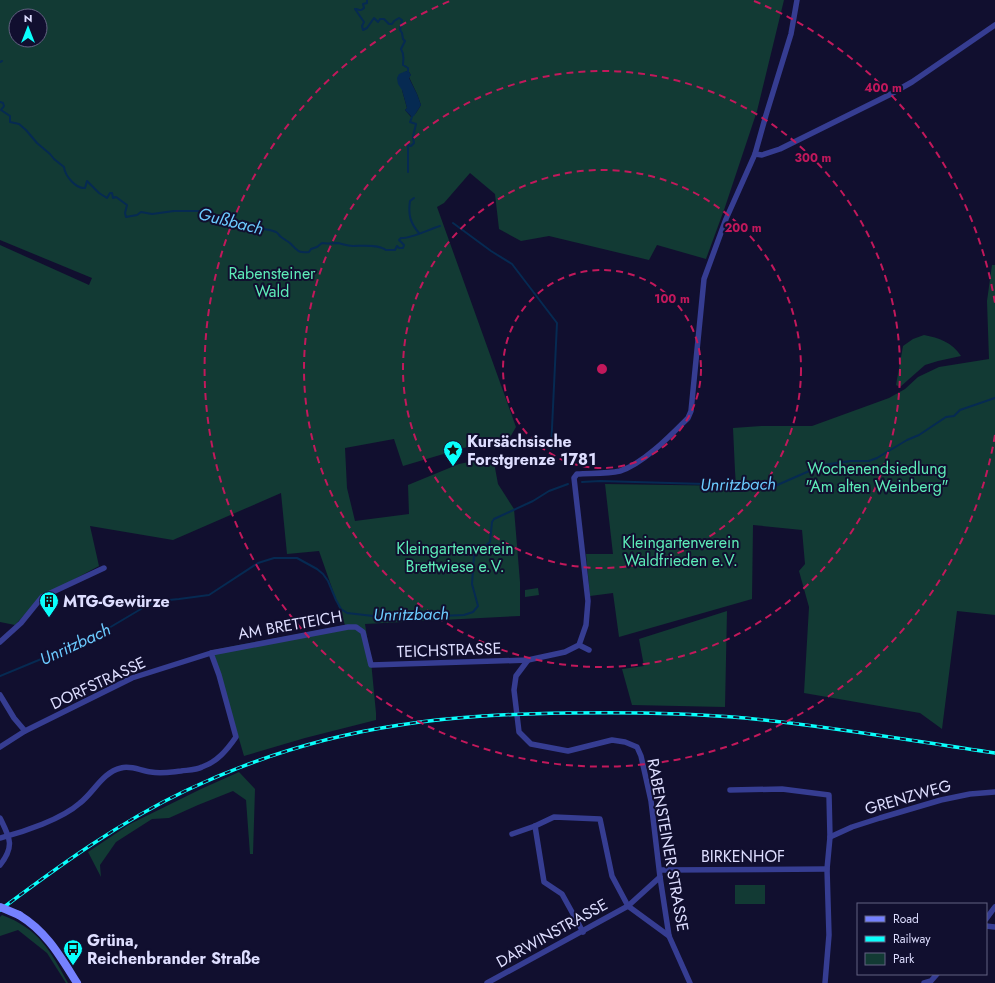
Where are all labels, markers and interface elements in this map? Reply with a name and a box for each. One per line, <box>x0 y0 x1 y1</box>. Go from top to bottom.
north arrow <box>8 8 48 48</box>
text: N <box>24 10 32 26</box>
text: 400 m <box>864 79 902 97</box>
text: 300 m <box>795 149 832 167</box>
water label: Gußbach <box>196 201 266 241</box>
text: 200 m <box>724 219 762 237</box>
park label: Rabensteiner Wald <box>228 262 316 303</box>
text: 100 m <box>654 290 690 308</box>
centre of rings <box>595 362 609 376</box>
place label: Kursächsische Forstgrenze 1781 <box>467 430 596 471</box>
place icon: Kursächsische Forstgrenze 1781 <box>442 439 464 467</box>
park label: Wochenendsiedlung "Am alten Weinberg" <box>805 457 949 498</box>
water label: Unritzbach <box>700 471 776 497</box>
park label: Kleingartenverein Waldfrieden e.V. <box>622 531 740 572</box>
park label: Kleingartenverein Brettwiese e.V. <box>396 537 514 578</box>
building icon: MTG-Gewürze <box>38 590 60 618</box>
place label: MTG-Gewürze <box>63 590 170 613</box>
water label: Unritzbach <box>373 601 449 627</box>
street label: AM BRETTEICH <box>236 605 344 645</box>
water label: Unritzbach <box>36 617 114 671</box>
street label: TEICHSTRASSE <box>396 637 502 663</box>
street label: DORFSTRASSE <box>47 651 149 715</box>
street label: RABENSTEINER STRASSE <box>641 757 695 933</box>
street label: GRENZWEG <box>862 774 954 820</box>
street label: BIRKENHOF <box>701 845 785 868</box>
street label: DARWINSTRASSE <box>492 893 612 973</box>
legend <box>857 903 987 975</box>
text: Road <box>893 910 919 928</box>
place label: Grüna, Reichenbrander Straße <box>87 929 260 970</box>
text: Railway <box>893 930 931 948</box>
bus stop icon: Grüna, Reichenbrander Straße <box>62 938 84 966</box>
text: Park <box>893 950 915 968</box>

